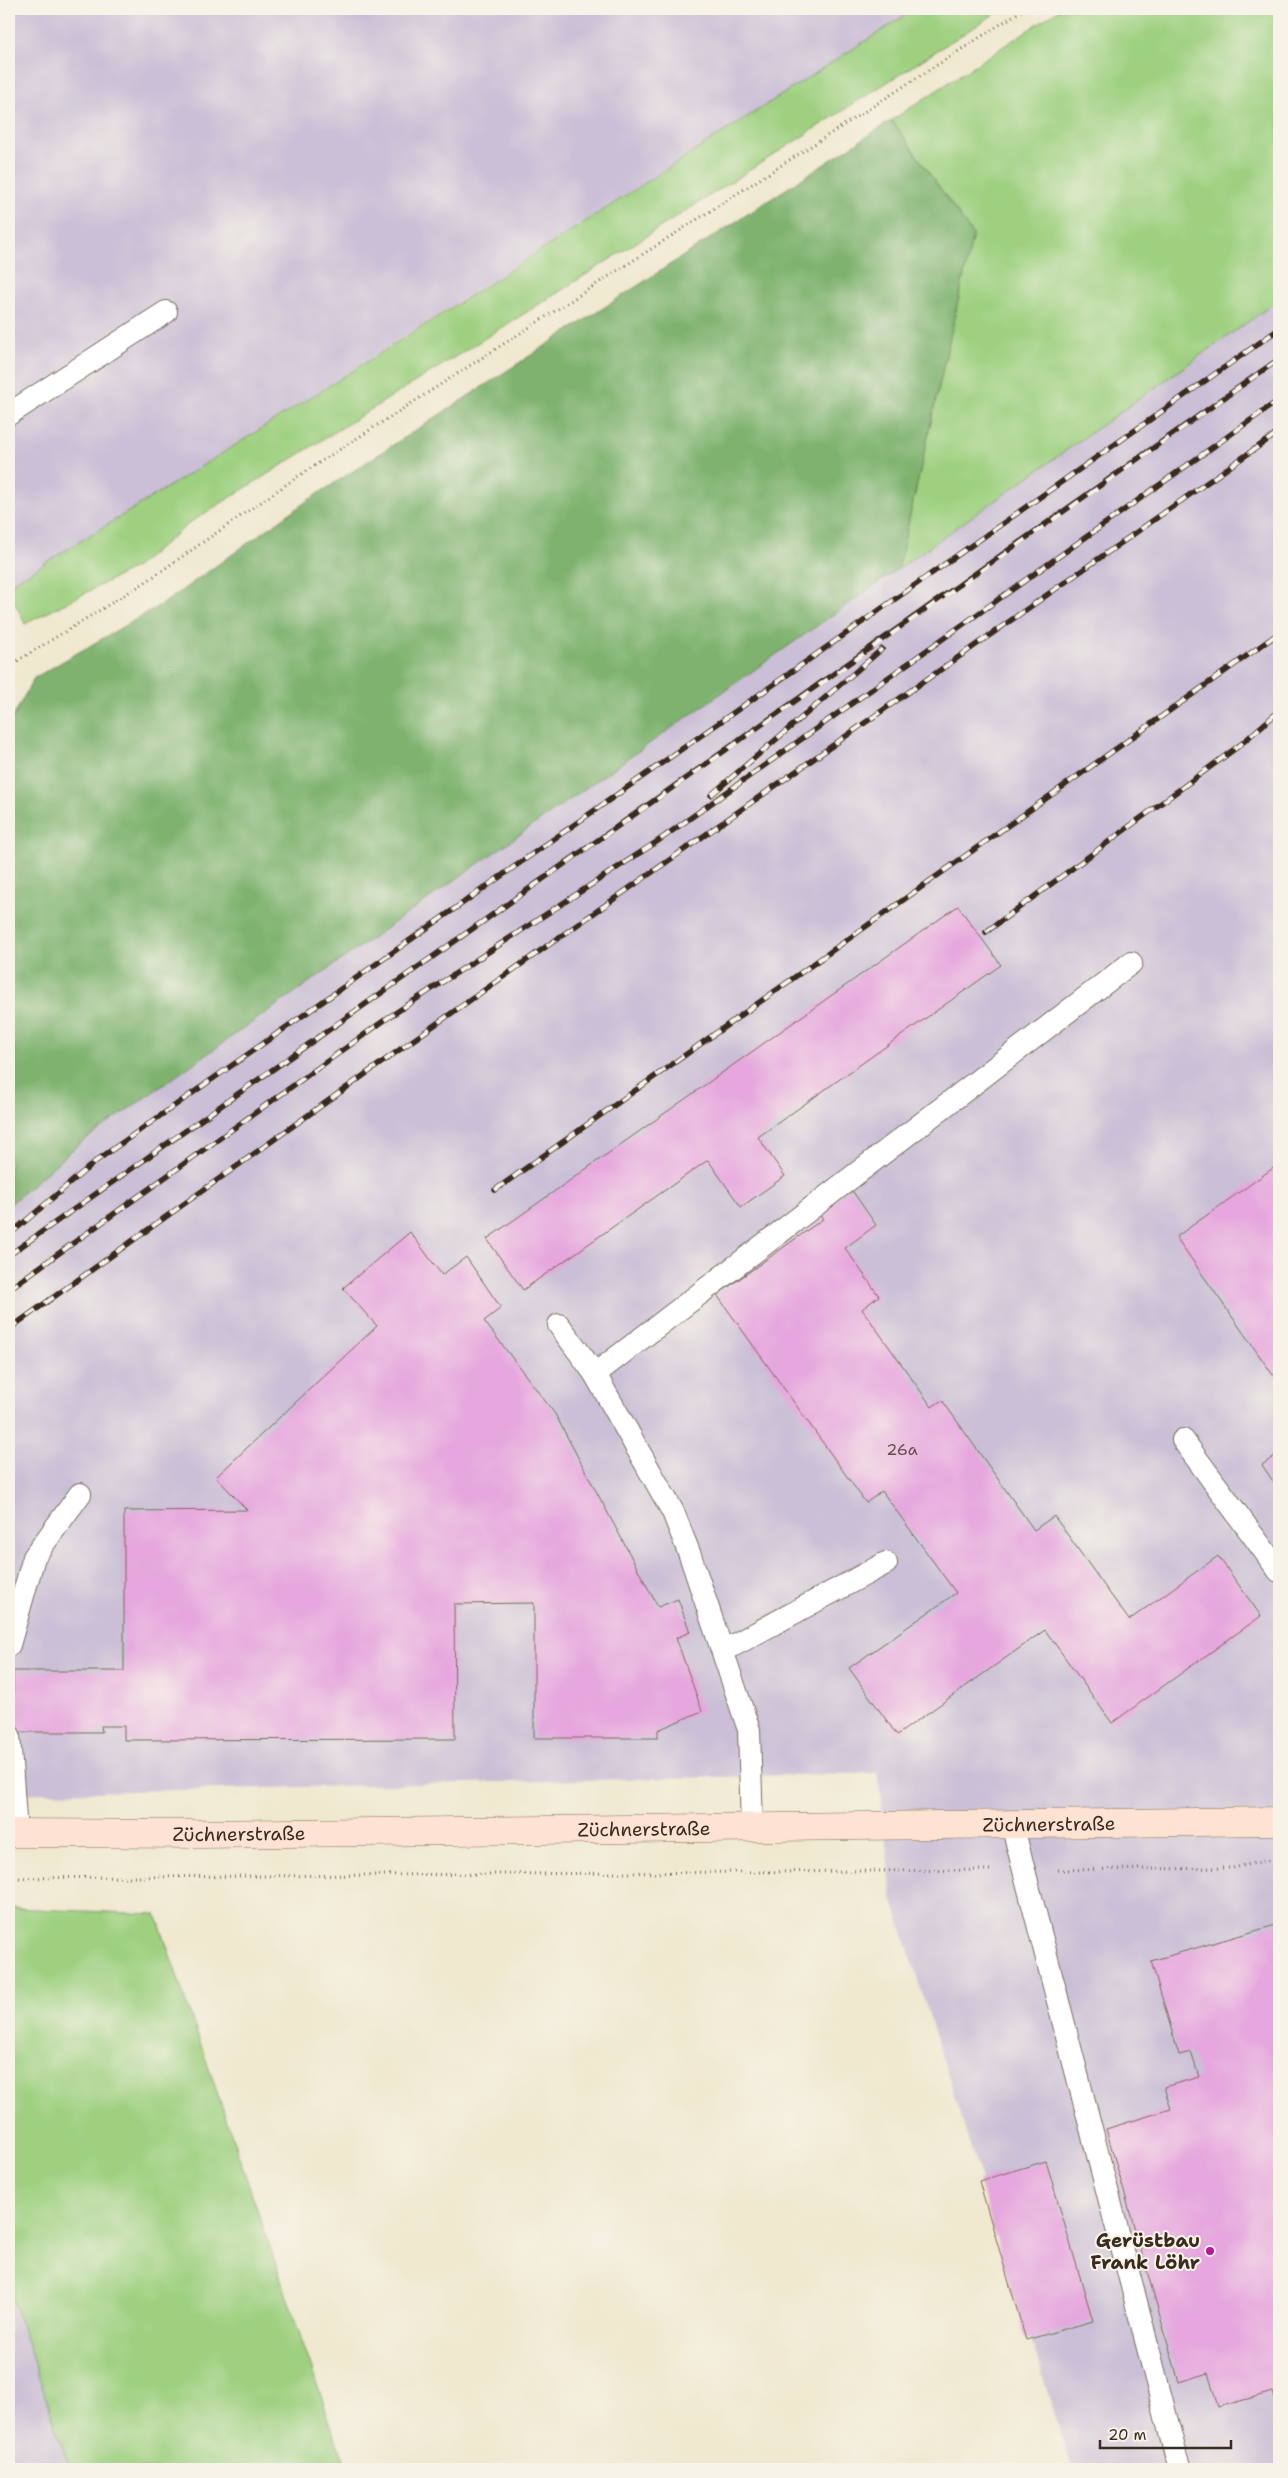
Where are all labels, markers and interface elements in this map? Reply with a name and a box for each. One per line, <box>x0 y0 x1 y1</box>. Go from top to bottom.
house number: 26a <box>886 1439 918 1460</box>
street label: Züchnerstraße <box>982 1810 1116 1837</box>
street label: Züchnerstraße <box>577 1815 711 1842</box>
street label: Züchnerstraße <box>172 1820 306 1847</box>
place label: Gerüstbau Frank Löhr <box>1091 2228 1200 2275</box>
marker: Gerüstbau Frank Löhr <box>1204 2245 1216 2257</box>
scale bar <box>1100 2418 1232 2450</box>
text: 20 m <box>1108 2425 1147 2445</box>

